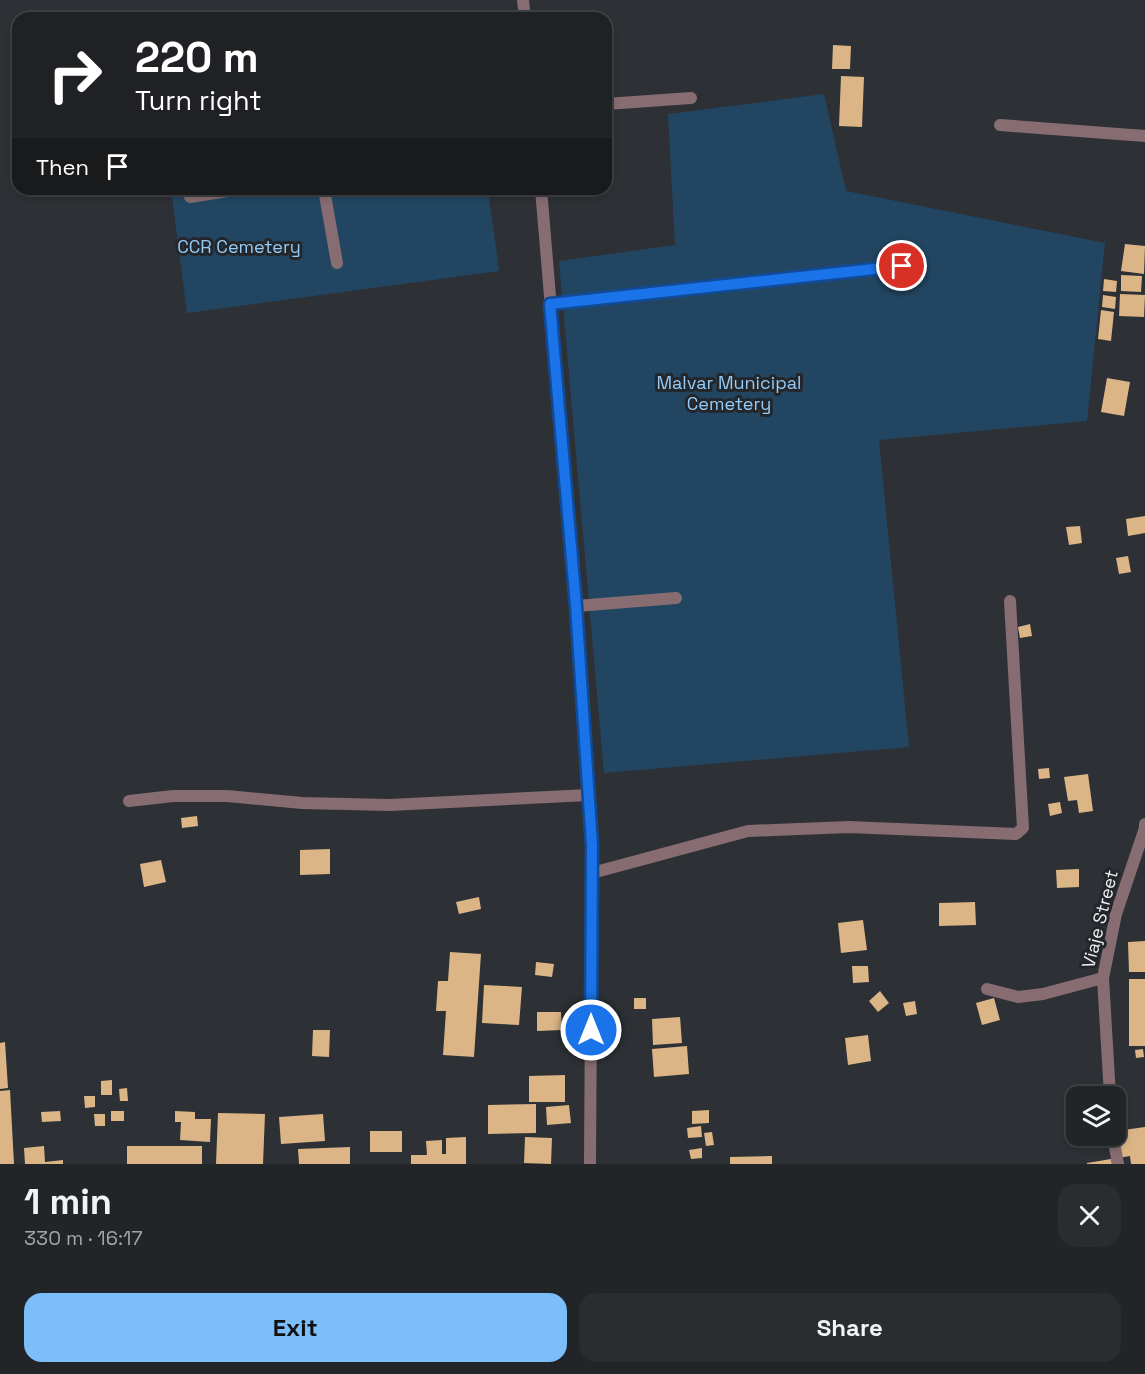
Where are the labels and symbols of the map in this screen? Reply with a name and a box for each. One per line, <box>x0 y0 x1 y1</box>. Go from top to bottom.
park label: CCR Cemetery <box>177 235 301 258</box>
pin <box>876 240 927 291</box>
park label: Malvar Municipal Cemetery <box>656 371 802 415</box>
street label: Viaje Street <box>1076 867 1123 970</box>
position arrow <box>559 998 623 1062</box>

